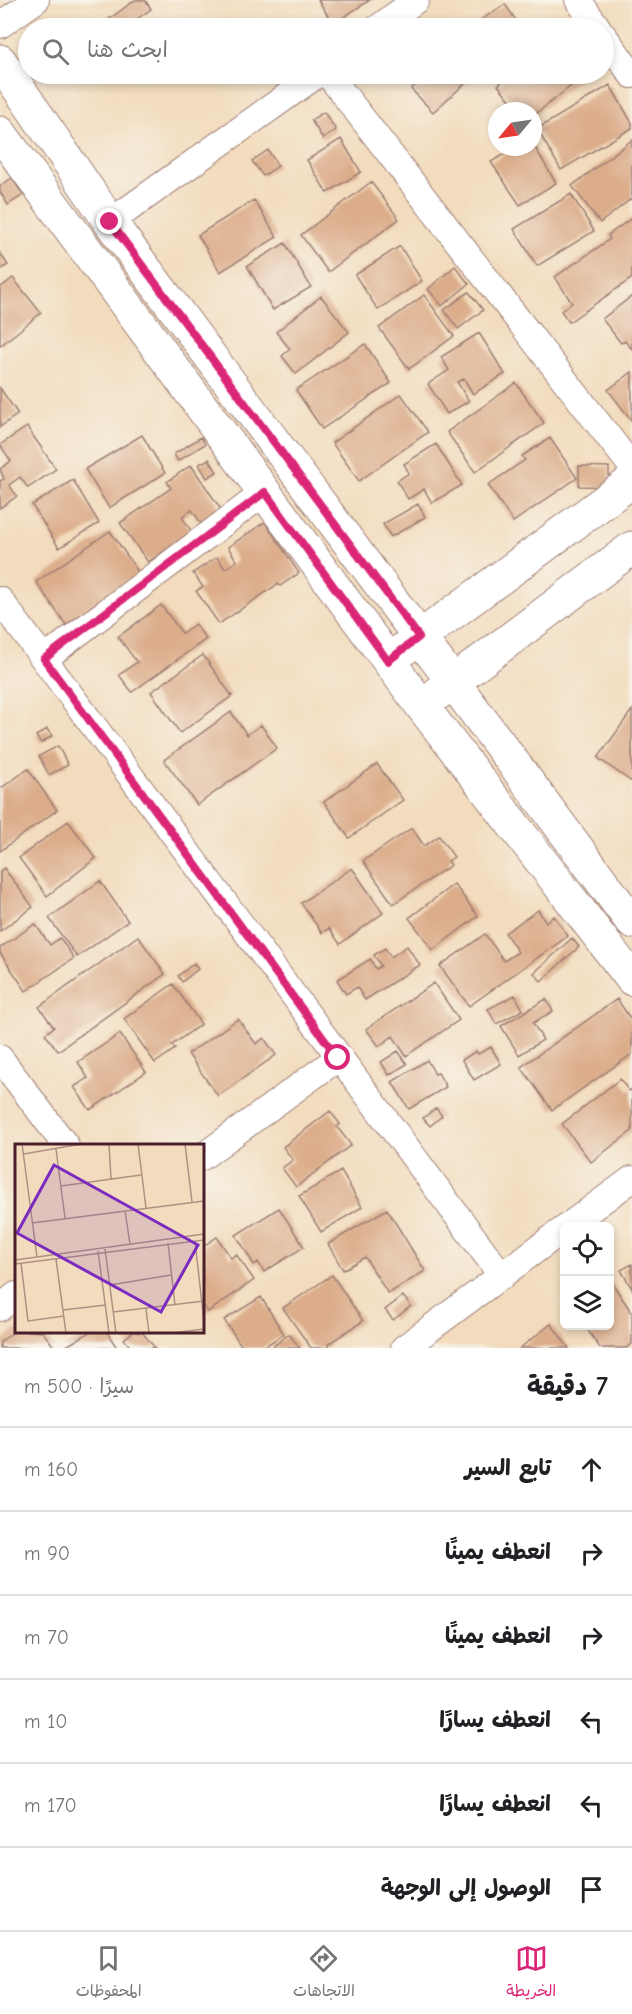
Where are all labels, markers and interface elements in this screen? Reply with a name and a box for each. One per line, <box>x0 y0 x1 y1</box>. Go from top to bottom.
search box <box>18 18 614 84</box>
icon: search <box>39 35 72 68</box>
text: ابحث هنا <box>87 37 168 63</box>
north arrow <box>488 102 542 156</box>
route end <box>96 208 122 234</box>
route start <box>324 1044 350 1070</box>
inset map <box>15 1144 204 1333</box>
map controls <box>560 1222 614 1330</box>
button: locate <box>560 1222 614 1276</box>
button: layers <box>560 1276 614 1330</box>
text: 7 دقيقة <box>527 1372 608 1402</box>
text: سيرًا · 500 m <box>24 1375 134 1398</box>
icon: ahead <box>575 1453 608 1486</box>
text: تابع السير <box>465 1455 551 1481</box>
text: 160 m <box>24 1458 78 1481</box>
icon: right <box>575 1537 608 1570</box>
text: انعطف يمينًا <box>445 1539 551 1565</box>
text: 90 m <box>24 1542 70 1565</box>
icon: right <box>575 1621 608 1654</box>
text: انعطف يمينًا <box>445 1623 551 1649</box>
text: 70 m <box>24 1626 69 1649</box>
icon: left <box>575 1705 608 1738</box>
text: انعطف يسارًا <box>439 1707 551 1733</box>
text: 10 m <box>24 1710 67 1733</box>
icon: left <box>575 1789 608 1822</box>
text: انعطف يسارًا <box>439 1791 551 1817</box>
text: 170 m <box>24 1794 77 1817</box>
icon: arrive <box>575 1873 608 1906</box>
text: الوصول إلى الوجهة <box>381 1875 551 1901</box>
tab: المحفوظات <box>76 1942 142 2005</box>
tab: الاتجاهات <box>293 1942 355 2005</box>
tab: الخريطة <box>506 1942 556 2005</box>

